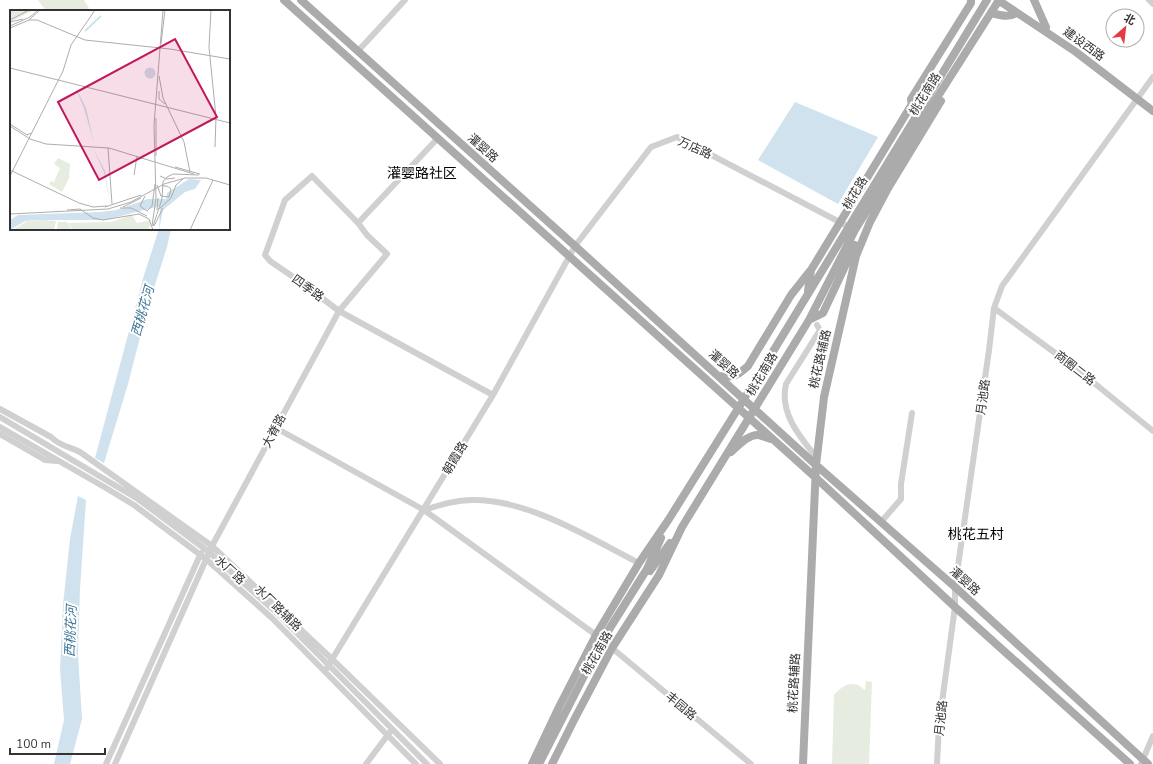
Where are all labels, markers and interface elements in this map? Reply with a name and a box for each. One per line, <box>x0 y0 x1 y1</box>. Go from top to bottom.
north arrow <box>1105 8 1145 48</box>
inset map <box>10 10 230 230</box>
text: 北 <box>1121 10 1138 29</box>
street label: 建设西路 <box>1060 23 1108 65</box>
street label: 桃花南路 <box>905 69 945 119</box>
street label: 灌婴路 <box>464 130 502 166</box>
street label: 万店路 <box>675 133 715 163</box>
district label: 灌婴路社区 <box>387 164 457 183</box>
street label: 桃花路 <box>839 173 871 213</box>
street label: 四季路 <box>289 271 327 305</box>
water label: 西桃花河 <box>127 281 160 339</box>
street label: 桃花路辅路 <box>805 328 835 390</box>
street label: 灌婴路 <box>705 346 743 382</box>
street label: 商圈二路 <box>1051 347 1099 389</box>
street label: 桃花南路 <box>743 349 781 399</box>
street label: 月池路 <box>973 378 993 416</box>
street label: 大脊路 <box>258 411 290 451</box>
street label: 朝霞路 <box>439 438 471 478</box>
district label: 桃花五村 <box>948 525 1004 544</box>
street label: 水厂路 <box>211 552 249 588</box>
street label: 灌婴路 <box>946 563 984 599</box>
street label: 水厂路辅路 <box>251 581 305 635</box>
water label: 西桃花河 <box>61 602 81 657</box>
street label: 桃花南路 <box>578 628 616 678</box>
street label: 桃花路辅路 <box>784 653 804 713</box>
street label: 丰园路 <box>662 688 700 724</box>
street label: 月池路 <box>931 699 951 737</box>
scale bar <box>10 730 105 756</box>
text: 100 m <box>16 736 51 752</box>

